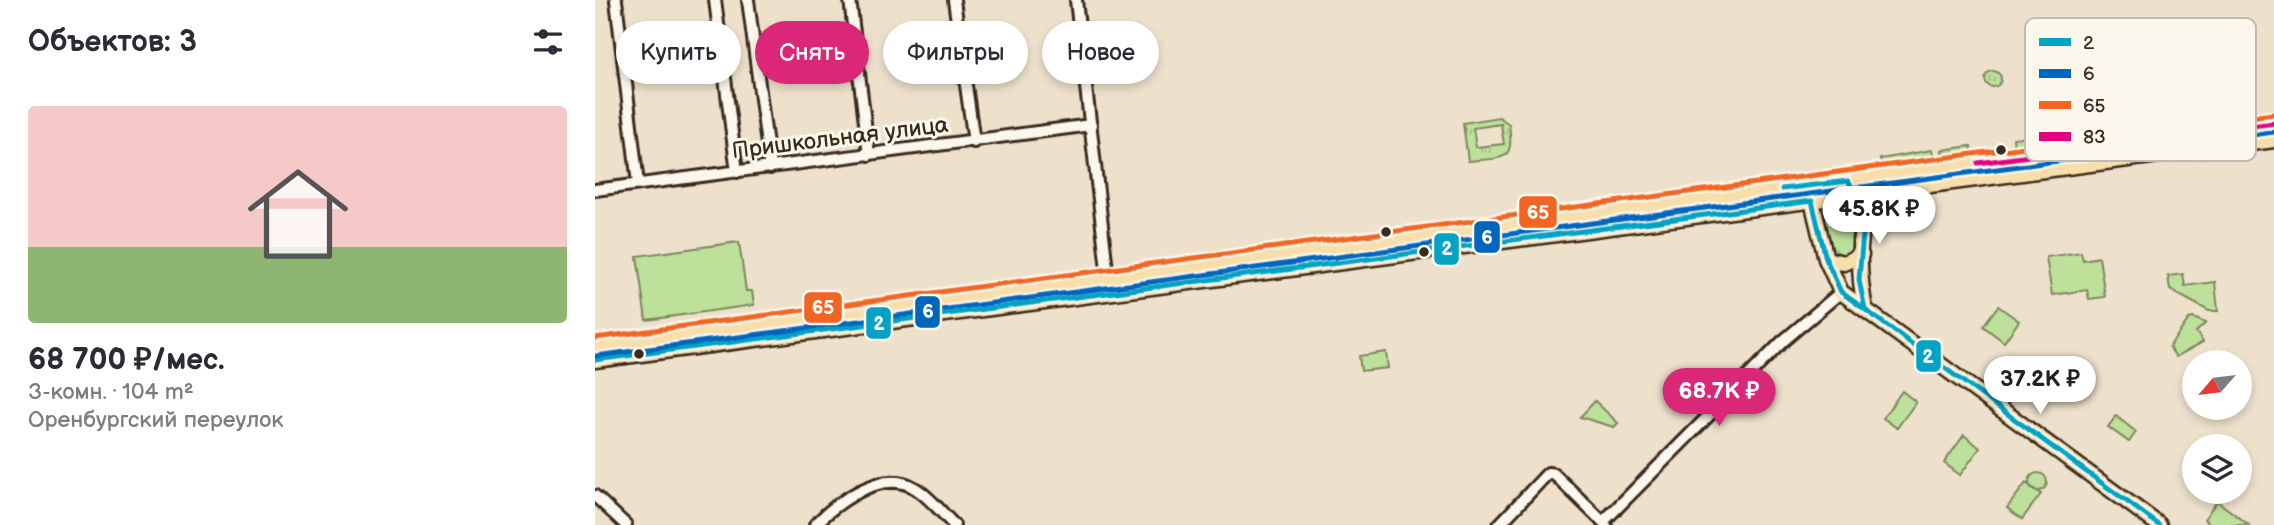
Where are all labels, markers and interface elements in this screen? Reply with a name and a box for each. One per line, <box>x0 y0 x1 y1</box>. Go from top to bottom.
legend <box>2025 18 2256 161</box>
chip: Купить <box>616 21 741 84</box>
chip: Снять <box>755 21 869 84</box>
chip: Фильтры <box>883 21 1028 84</box>
chip: Новое <box>1042 21 1159 84</box>
icon: filters <box>529 23 567 61</box>
text: Объектов: 3 <box>28 24 197 60</box>
text: 2 <box>2083 32 2095 55</box>
text: 6 <box>2083 63 2095 86</box>
text: 65 <box>2083 95 2106 118</box>
street label: Пришкольная улица <box>730 111 950 165</box>
text: 83 <box>2083 126 2106 149</box>
unlabelled marker <box>1994 143 2008 157</box>
icon: home <box>235 151 361 277</box>
pin: 45.8K ₽ <box>1814 187 1944 246</box>
line badge: 65 <box>1518 195 1558 229</box>
text: 45.8K ₽ <box>1839 195 1919 223</box>
text: 65 <box>1527 202 1549 225</box>
line badge: 6 <box>1473 220 1501 254</box>
unlabelled marker <box>1379 225 1393 239</box>
text: 6 <box>1481 227 1493 250</box>
line badge: 2 <box>1433 232 1460 266</box>
text: 2 <box>1441 238 1453 261</box>
unlabelled marker <box>1417 245 1431 259</box>
line badge: 65 <box>803 291 843 324</box>
line badge: 6 <box>914 295 941 329</box>
text: 65 <box>812 297 834 320</box>
text: 6 <box>922 301 934 324</box>
line badge: 2 <box>865 306 892 340</box>
text: 2 <box>873 313 885 336</box>
line badge: 2 <box>1915 339 1942 373</box>
text: 68 700 ₽/мес. <box>28 342 225 378</box>
text: 2 <box>1922 346 1934 369</box>
unlabelled marker <box>632 347 646 361</box>
north arrow <box>2182 350 2252 420</box>
map controls <box>2182 350 2252 504</box>
pin: 37.2K ₽ <box>1975 356 2105 416</box>
text: 37.2K ₽ <box>2000 365 2080 393</box>
pin: 68.7K ₽ <box>1654 368 1784 428</box>
text: 68.7K ₽ <box>1679 377 1759 405</box>
text: 3-комн. · 104 m² <box>28 378 194 406</box>
text: Оренбургский переулок <box>28 406 283 434</box>
button: layers <box>2182 434 2252 504</box>

